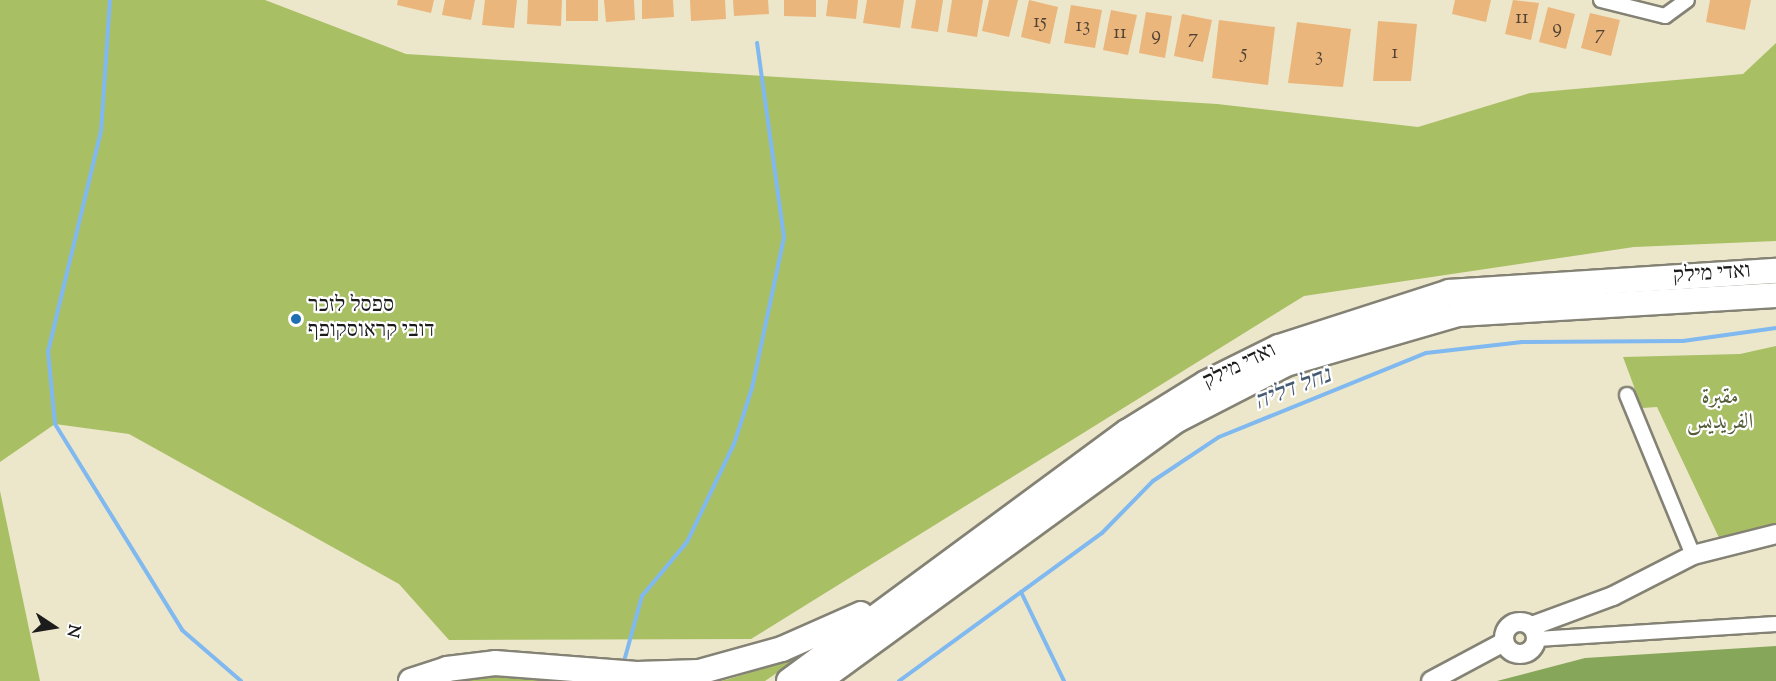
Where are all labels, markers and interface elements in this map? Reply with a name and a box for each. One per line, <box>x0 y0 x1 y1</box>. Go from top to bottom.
house number: 11 <box>1515 6 1529 30</box>
house number: 15 <box>1033 10 1047 34</box>
house number: 13 <box>1076 14 1090 38</box>
house number: 9 <box>1552 16 1562 40</box>
house number: 11 <box>1113 21 1127 45</box>
house number: 7 <box>1595 22 1605 46</box>
house number: 9 <box>1151 23 1161 47</box>
house number: 7 <box>1188 26 1198 50</box>
house number: 5 <box>1241 41 1247 65</box>
house number: 1 <box>1392 41 1398 65</box>
house number: 3 <box>1315 44 1323 68</box>
street label: ואדי מילק <box>1672 259 1752 291</box>
place label: ספסל לזכר דובי קראוסקופף <box>308 293 434 344</box>
marker: ספסל לזכר דובי קראוסקופף <box>289 312 303 326</box>
street label: ואדי מילק <box>1199 338 1281 396</box>
water label: נחל דליה <box>1251 362 1335 418</box>
park label: مقبرة الفريديس <box>1687 385 1753 436</box>
north arrow <box>24 597 84 657</box>
text: N <box>60 622 85 639</box>

